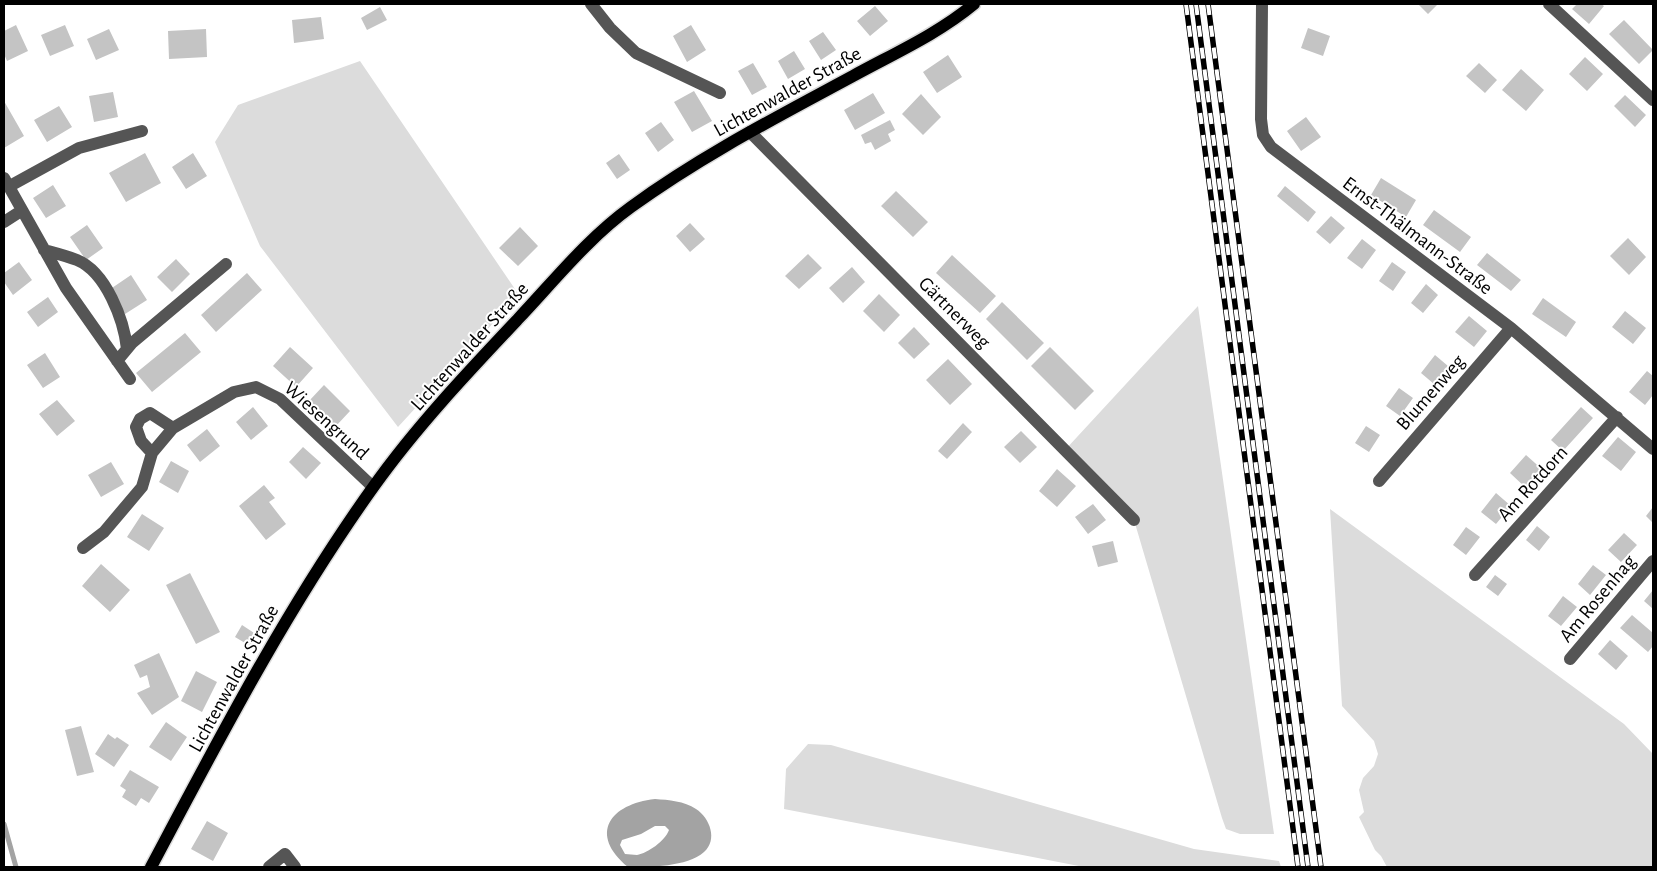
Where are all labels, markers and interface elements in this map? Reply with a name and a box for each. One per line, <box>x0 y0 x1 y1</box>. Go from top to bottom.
street label: Lichtenwalder Straße <box>711 43 864 141</box>
street label: Ernst-Thälmann-Straße <box>1339 173 1496 299</box>
street label: Gärtnerweg <box>915 273 994 352</box>
street label: Lichtenwalder Straße <box>407 279 532 415</box>
street label: Blumenweg <box>1393 351 1469 434</box>
street label: Wiesengrund <box>280 378 372 464</box>
street label: Am Rotdorn <box>1494 442 1572 525</box>
street label: Am Rosenhag <box>1556 551 1640 646</box>
street label: Lichtenwalder Straße <box>185 602 283 755</box>

